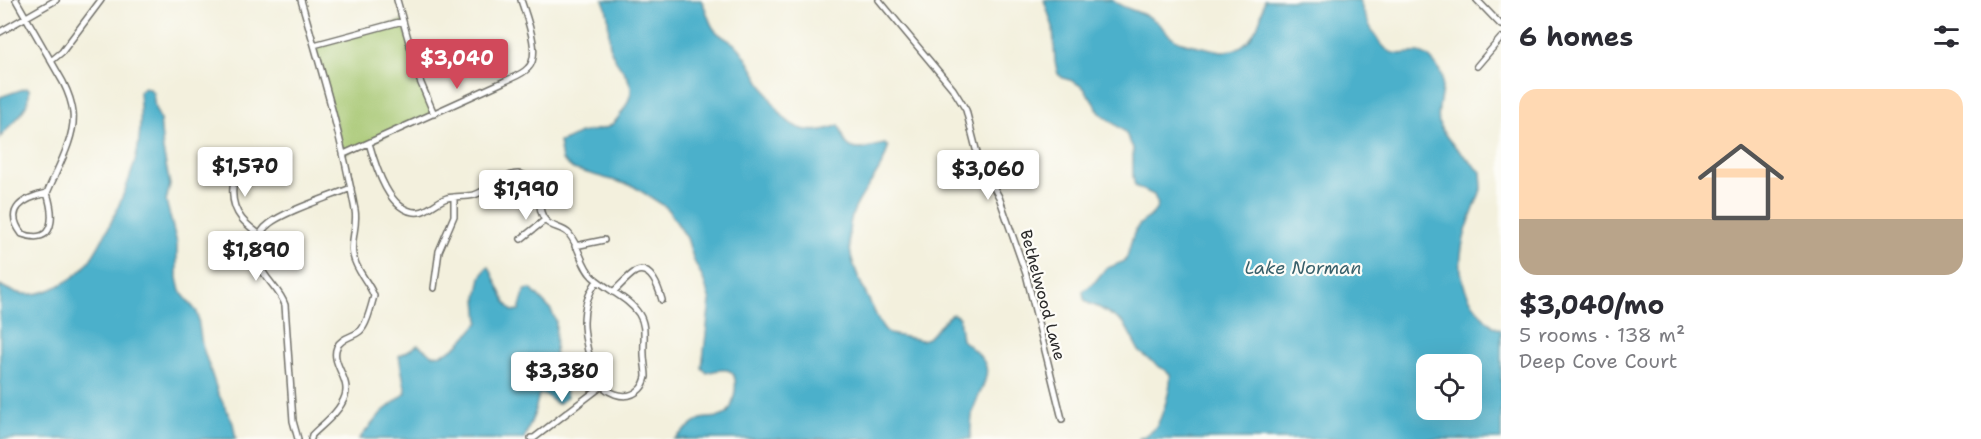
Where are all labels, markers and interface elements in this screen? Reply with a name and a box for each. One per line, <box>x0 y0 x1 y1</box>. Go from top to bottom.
text: 6 homes <box>1519 19 1633 54</box>
icon: filters <box>1930 20 1963 53</box>
pin: $3,040 <box>408 39 506 90</box>
text: $3,040 <box>420 45 494 71</box>
icon: home <box>1687 128 1795 236</box>
pin: $1,570 <box>196 147 294 198</box>
pin: $3,060 <box>939 150 1037 201</box>
text: $1,570 <box>212 153 278 179</box>
text: $3,060 <box>951 156 1025 182</box>
pin: $1,990 <box>477 170 575 221</box>
text: $1,990 <box>493 176 559 202</box>
street label: Bethelwood Lane <box>1015 227 1071 363</box>
pin: $1,890 <box>207 231 305 282</box>
text: $1,890 <box>222 237 290 263</box>
water label: Lake Norman <box>1244 256 1362 280</box>
text: $3,040/mo <box>1519 287 1664 322</box>
text: 5 rooms · 138 m² <box>1519 322 1685 348</box>
text: Deep Cove Court <box>1519 348 1678 374</box>
pin: $3,380 <box>513 352 611 403</box>
map controls <box>1416 354 1482 420</box>
button: locate <box>1416 354 1482 420</box>
text: $3,380 <box>525 358 599 384</box>

